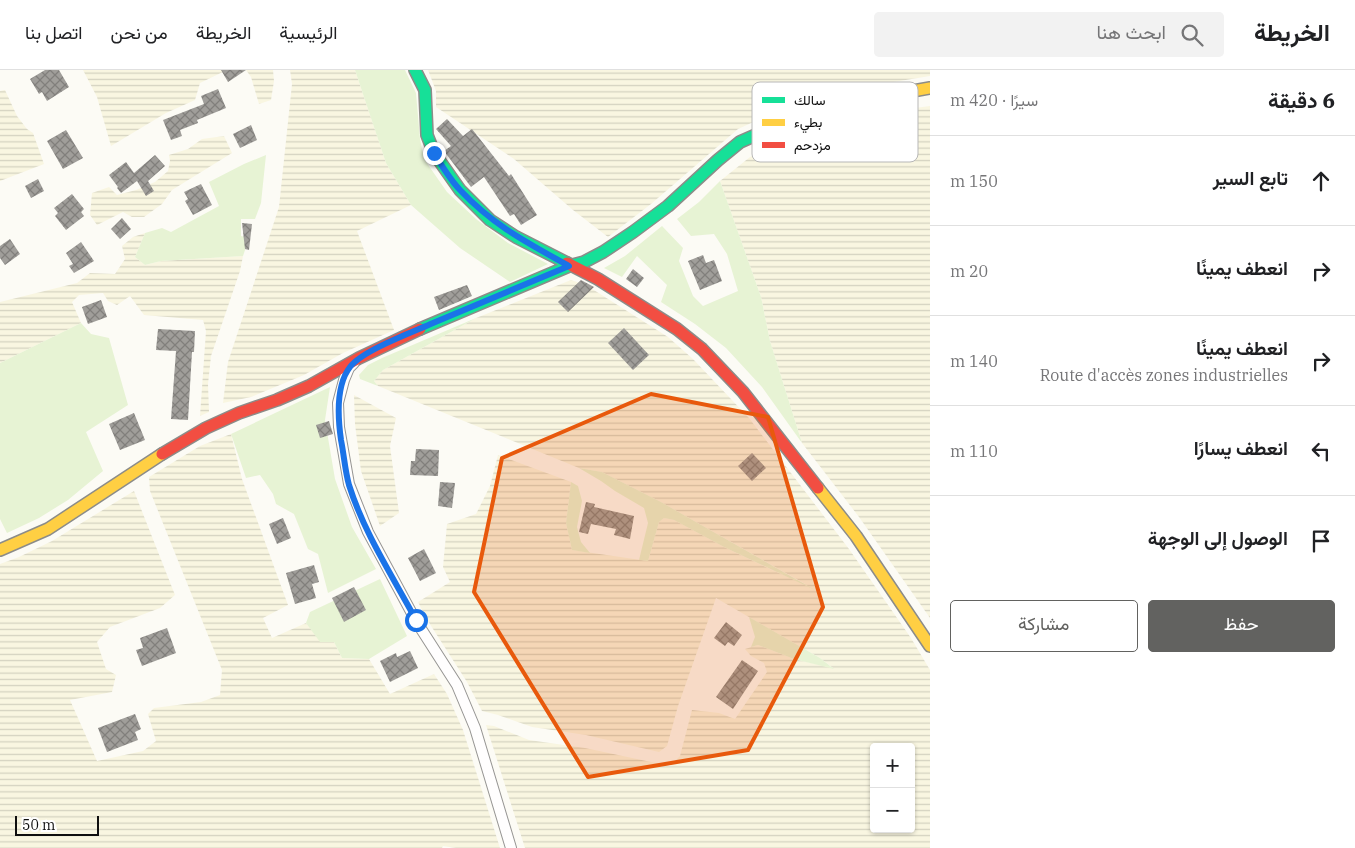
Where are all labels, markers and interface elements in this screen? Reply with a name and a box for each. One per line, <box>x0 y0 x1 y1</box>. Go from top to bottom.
search box <box>874 12 1224 57</box>
text: الخريطة <box>1254 16 1330 48</box>
text: ابحث هنا <box>1096 20 1166 44</box>
text: اتصل بنا <box>25 21 83 44</box>
text: من نحن <box>111 21 168 44</box>
text: الخريطة <box>196 21 251 44</box>
text: الرئيسية <box>279 21 338 44</box>
icon: search <box>1178 21 1206 49</box>
legend <box>752 82 918 162</box>
text: 6 دقيقة <box>1268 86 1335 114</box>
text: سيرًا · 420 m <box>950 90 1038 110</box>
text: سالك <box>794 91 825 109</box>
text: بطيء <box>794 113 822 134</box>
text: مزدحم <box>794 136 831 154</box>
route end <box>423 142 446 165</box>
text: تابع السير <box>1213 166 1288 190</box>
icon: ahead <box>1307 167 1335 195</box>
text: 150 m <box>950 171 998 191</box>
text: انعطف يمينًا <box>1196 256 1288 280</box>
icon: right <box>1307 257 1335 285</box>
text: 20 m <box>950 261 988 281</box>
text: انعطف يمينًا <box>1196 336 1288 360</box>
icon: right <box>1307 347 1335 375</box>
text: 140 m <box>950 351 998 371</box>
text: Route d'accès zones industrielles <box>1040 365 1288 385</box>
text: انعطف يسارًا <box>1194 436 1288 460</box>
icon: left <box>1307 437 1335 465</box>
text: 110 m <box>950 441 998 461</box>
text: الوصول إلى الوجهة <box>1148 526 1288 550</box>
icon: arrive <box>1307 527 1335 555</box>
button: مشاركة <box>950 600 1138 652</box>
button: حفظ <box>1148 600 1335 652</box>
route start <box>405 609 428 632</box>
map controls <box>870 743 915 833</box>
button: + <box>870 743 915 788</box>
button: − <box>870 788 915 833</box>
scale bar <box>15 813 99 836</box>
text: 50 m <box>22 816 55 834</box>

